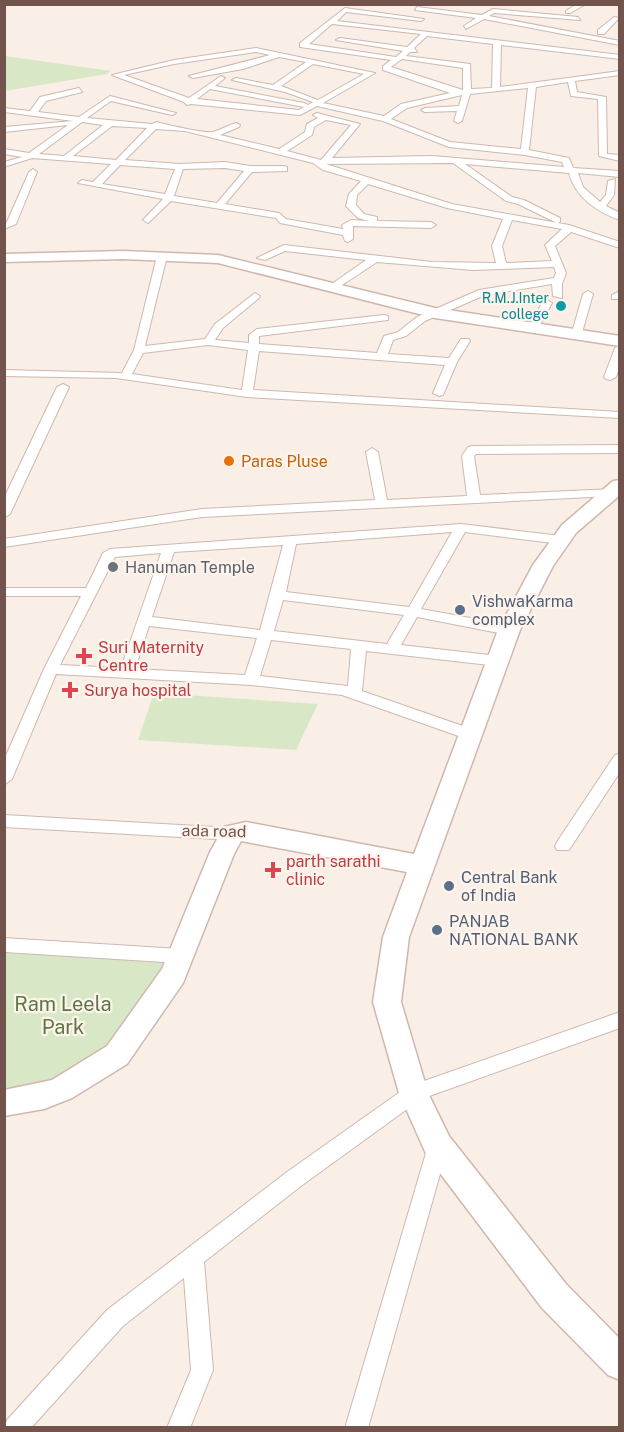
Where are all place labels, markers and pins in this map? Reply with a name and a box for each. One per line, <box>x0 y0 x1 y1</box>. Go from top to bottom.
place label: R.M.J.Inter college <box>482 290 549 322</box>
marker: R.M.J.Inter college <box>554 299 568 313</box>
place label: Paras Pluse <box>241 452 328 471</box>
marker: Paras Pluse <box>222 454 236 468</box>
place label: Hanuman Temple <box>125 558 255 577</box>
marker: Hanuman Temple <box>106 560 120 574</box>
place label: VishwaKarma complex <box>472 592 573 629</box>
marker: VishwaKarma complex <box>453 603 467 617</box>
place label: Suri Maternity Centre <box>98 638 205 675</box>
marker: Suri Maternity Centre <box>75 647 93 665</box>
marker: Surya hospital <box>61 681 79 699</box>
place label: Surya hospital <box>84 681 192 700</box>
place label: parth sarathi clinic <box>286 852 380 889</box>
marker: parth sarathi clinic <box>264 861 282 879</box>
place label: Central Bank of India <box>461 868 558 905</box>
marker: Central Bank of India <box>442 879 456 893</box>
place label: PANJAB NATIONAL BANK <box>449 912 578 949</box>
marker: PANJAB NATIONAL BANK <box>430 923 444 937</box>

